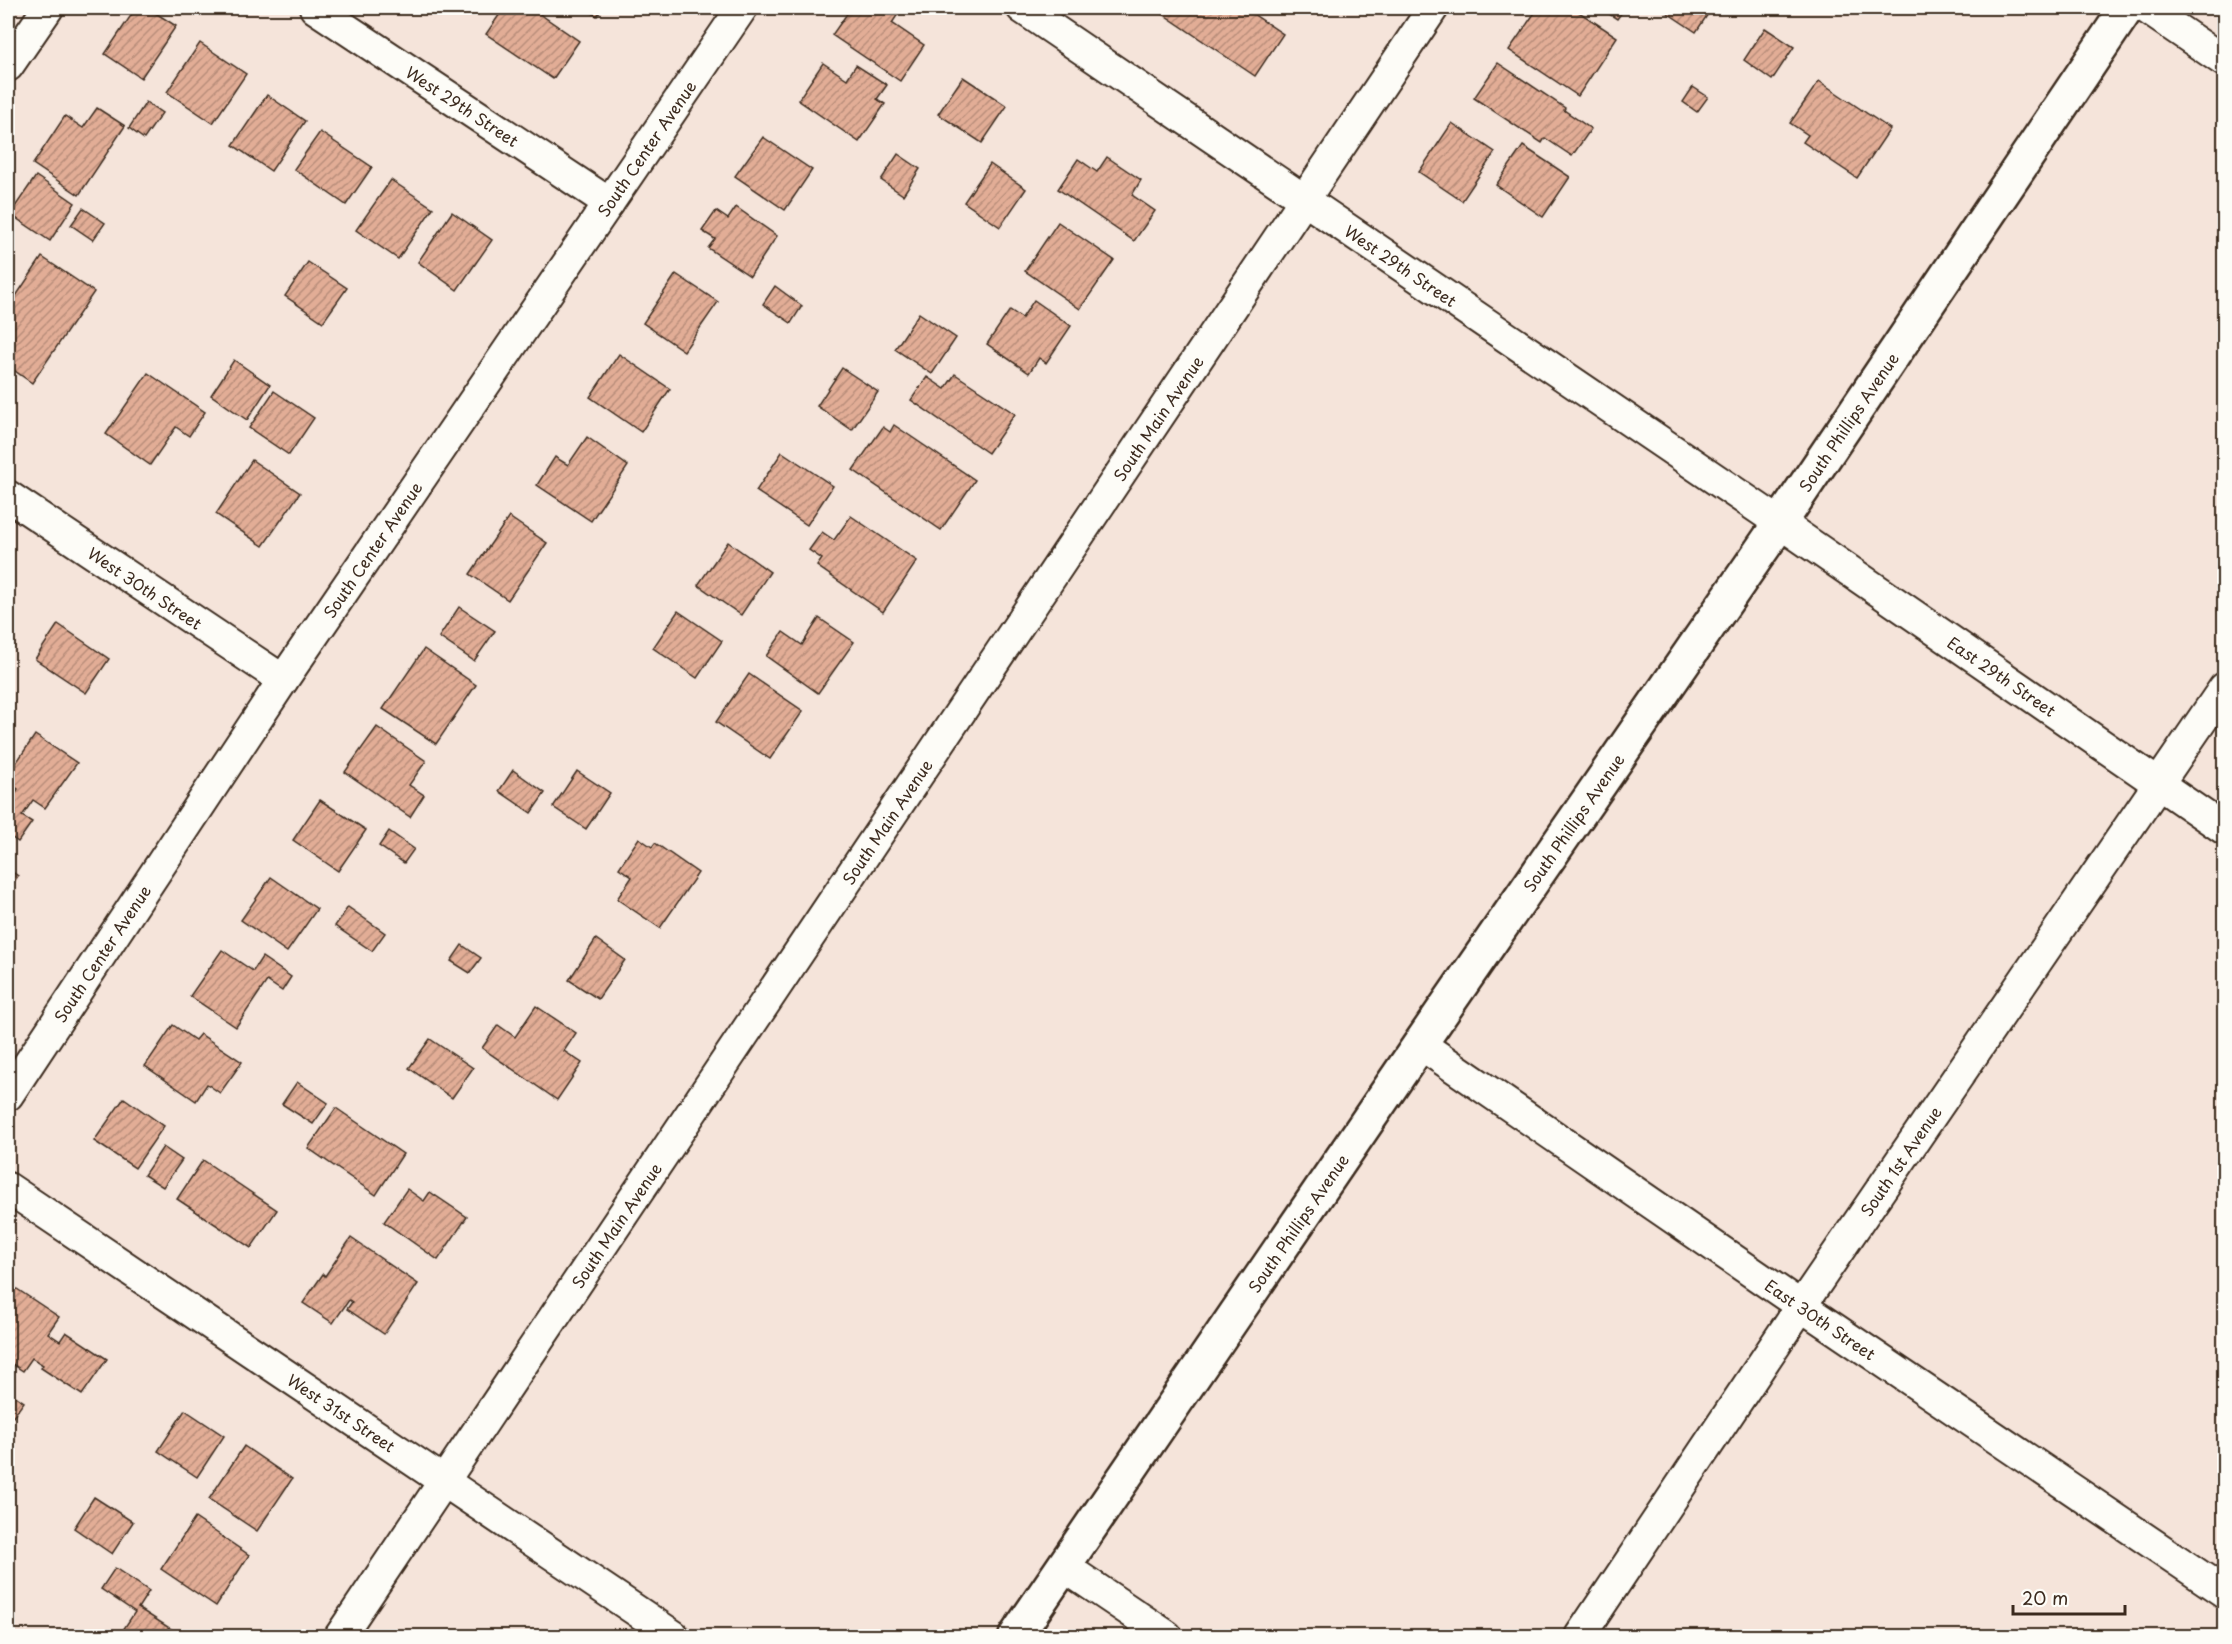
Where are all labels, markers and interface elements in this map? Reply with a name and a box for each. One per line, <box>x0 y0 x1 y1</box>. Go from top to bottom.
street label: West 29th Street <box>401 60 524 152</box>
street label: South Center Avenue <box>591 75 701 221</box>
street label: West 29th Street <box>1340 219 1462 312</box>
street label: South Phillips Avenue <box>1793 347 1904 496</box>
street label: South Main Avenue <box>1107 350 1209 485</box>
street label: South Center Avenue <box>317 476 427 622</box>
street label: West 30th Street <box>83 541 208 635</box>
street label: East 29th Street <box>1943 630 2061 722</box>
street label: South Phillips Avenue <box>1517 748 1629 896</box>
street label: South Main Avenue <box>836 754 938 889</box>
street label: South Center Avenue <box>48 880 156 1027</box>
street label: South 1st Avenue <box>1854 1101 1947 1221</box>
street label: South Phillips Avenue <box>1242 1149 1354 1297</box>
street label: South Main Avenue <box>565 1157 667 1292</box>
street label: East 30th Street <box>1760 1273 1881 1366</box>
street label: West 31st Street <box>283 1367 400 1457</box>
scale bar <box>2013 1578 2126 1616</box>
text: 20 m <box>2022 1584 2068 1611</box>

